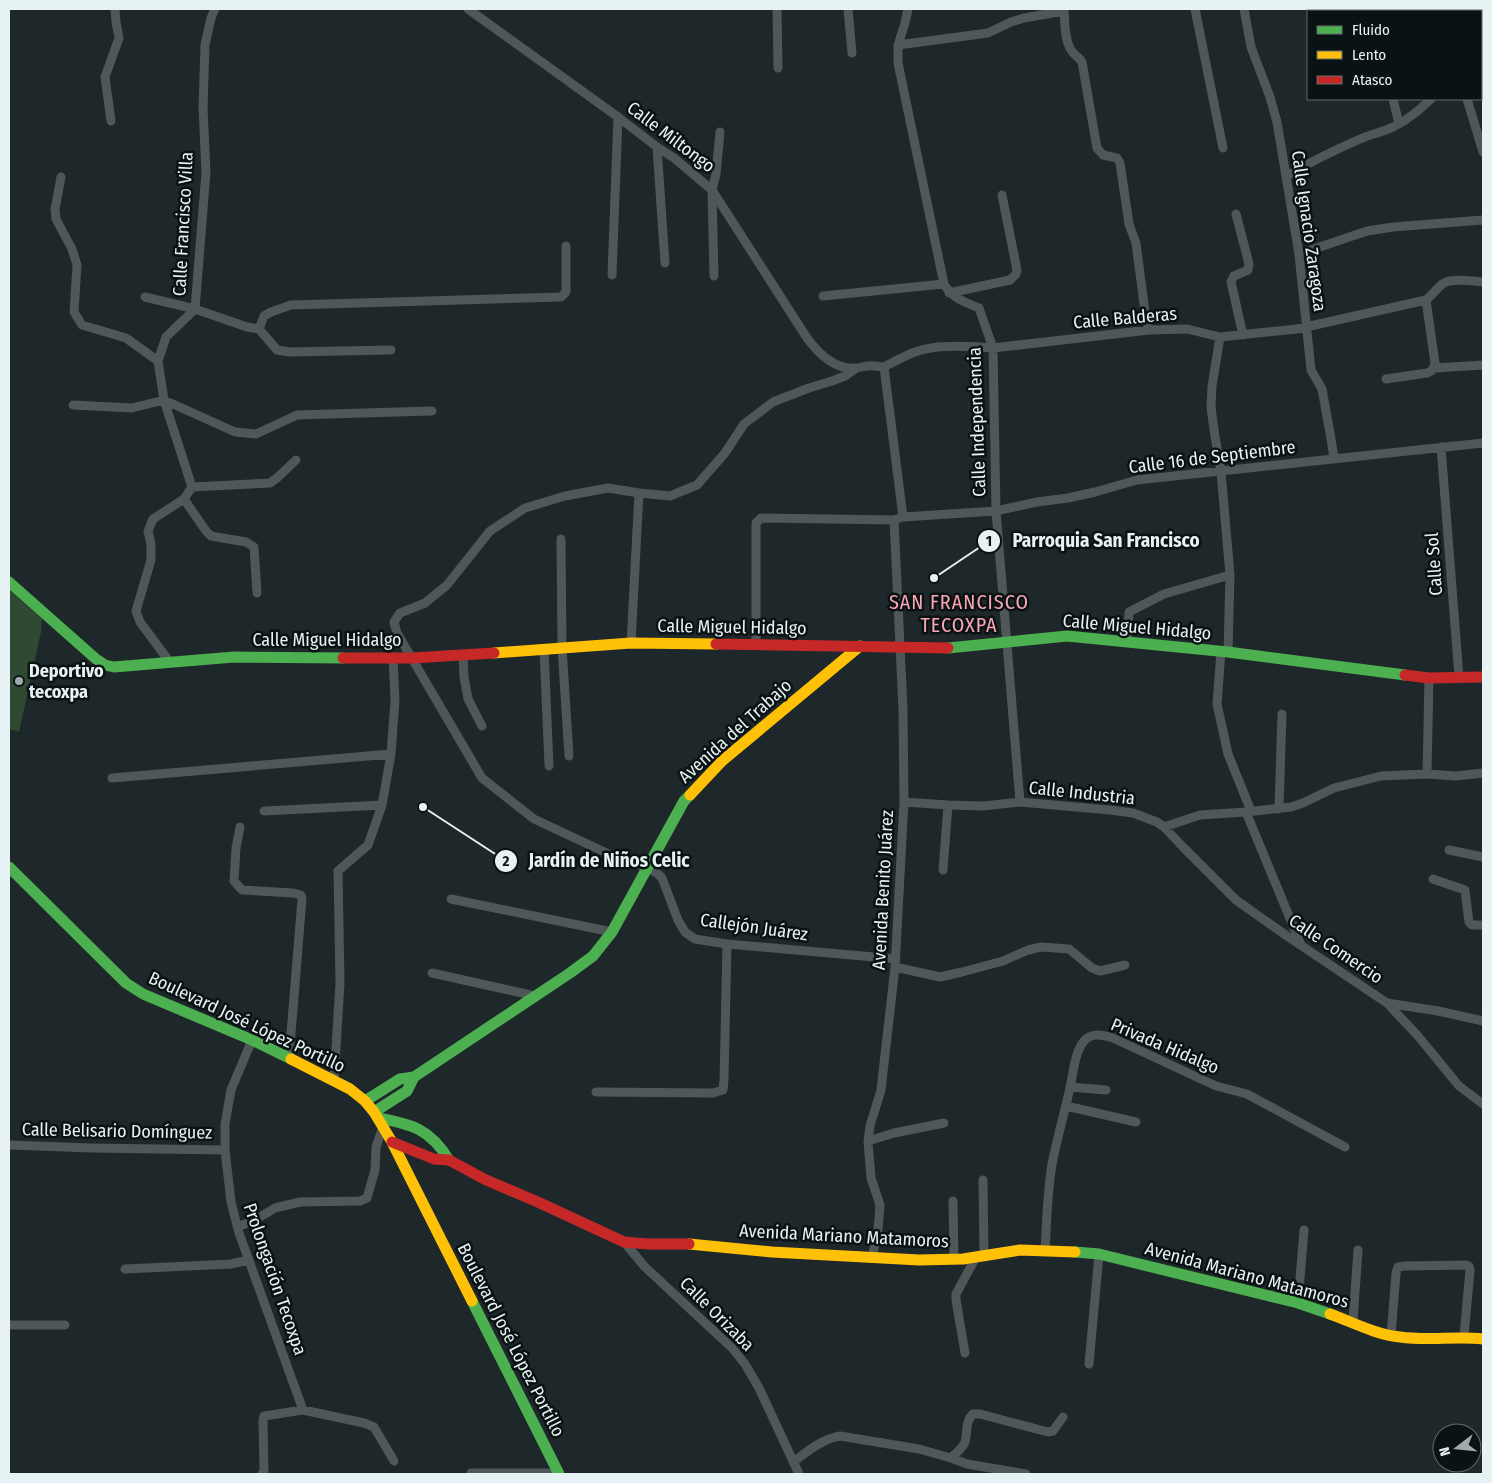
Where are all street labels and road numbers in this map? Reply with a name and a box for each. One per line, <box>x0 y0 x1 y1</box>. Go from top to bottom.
street label: Calle Miltongo <box>623 97 719 177</box>
street label: Calle Ignacio Zaragoza <box>1287 149 1331 313</box>
street label: Calle Francisco Villa <box>168 151 198 297</box>
street label: Calle Balderas <box>1072 302 1178 333</box>
street label: Calle Independencia <box>963 347 991 497</box>
street label: Calle 16 de Septiembre <box>1127 436 1297 478</box>
street label: Calle Sol <box>1421 531 1447 596</box>
street label: Calle Miguel Hidalgo <box>1062 610 1212 644</box>
street label: Calle Miguel Hidalgo <box>657 615 807 639</box>
street label: Calle Miguel Hidalgo <box>252 629 402 651</box>
street label: Avenida del Trabajo <box>674 674 796 788</box>
street label: Calle Industria <box>1028 776 1136 810</box>
street label: Avenida Benito Juárez <box>868 810 898 970</box>
street label: Callejón Juárez <box>699 909 809 945</box>
street label: Calle Comercio <box>1285 910 1387 988</box>
street label: Boulevard José López Portillo <box>145 967 349 1077</box>
street label: Privada Hidalgo <box>1108 1013 1222 1079</box>
street label: Calle Belisario Domínguez <box>22 1118 212 1144</box>
street label: Prolongación Tecoxpa <box>239 1200 311 1358</box>
street label: Avenida Mariano Matamoros <box>739 1220 950 1252</box>
street label: Avenida Mariano Matamoros <box>1143 1237 1352 1313</box>
street label: Boulevard José López Portillo <box>453 1240 569 1440</box>
street label: Calle Orizaba <box>675 1272 759 1356</box>

